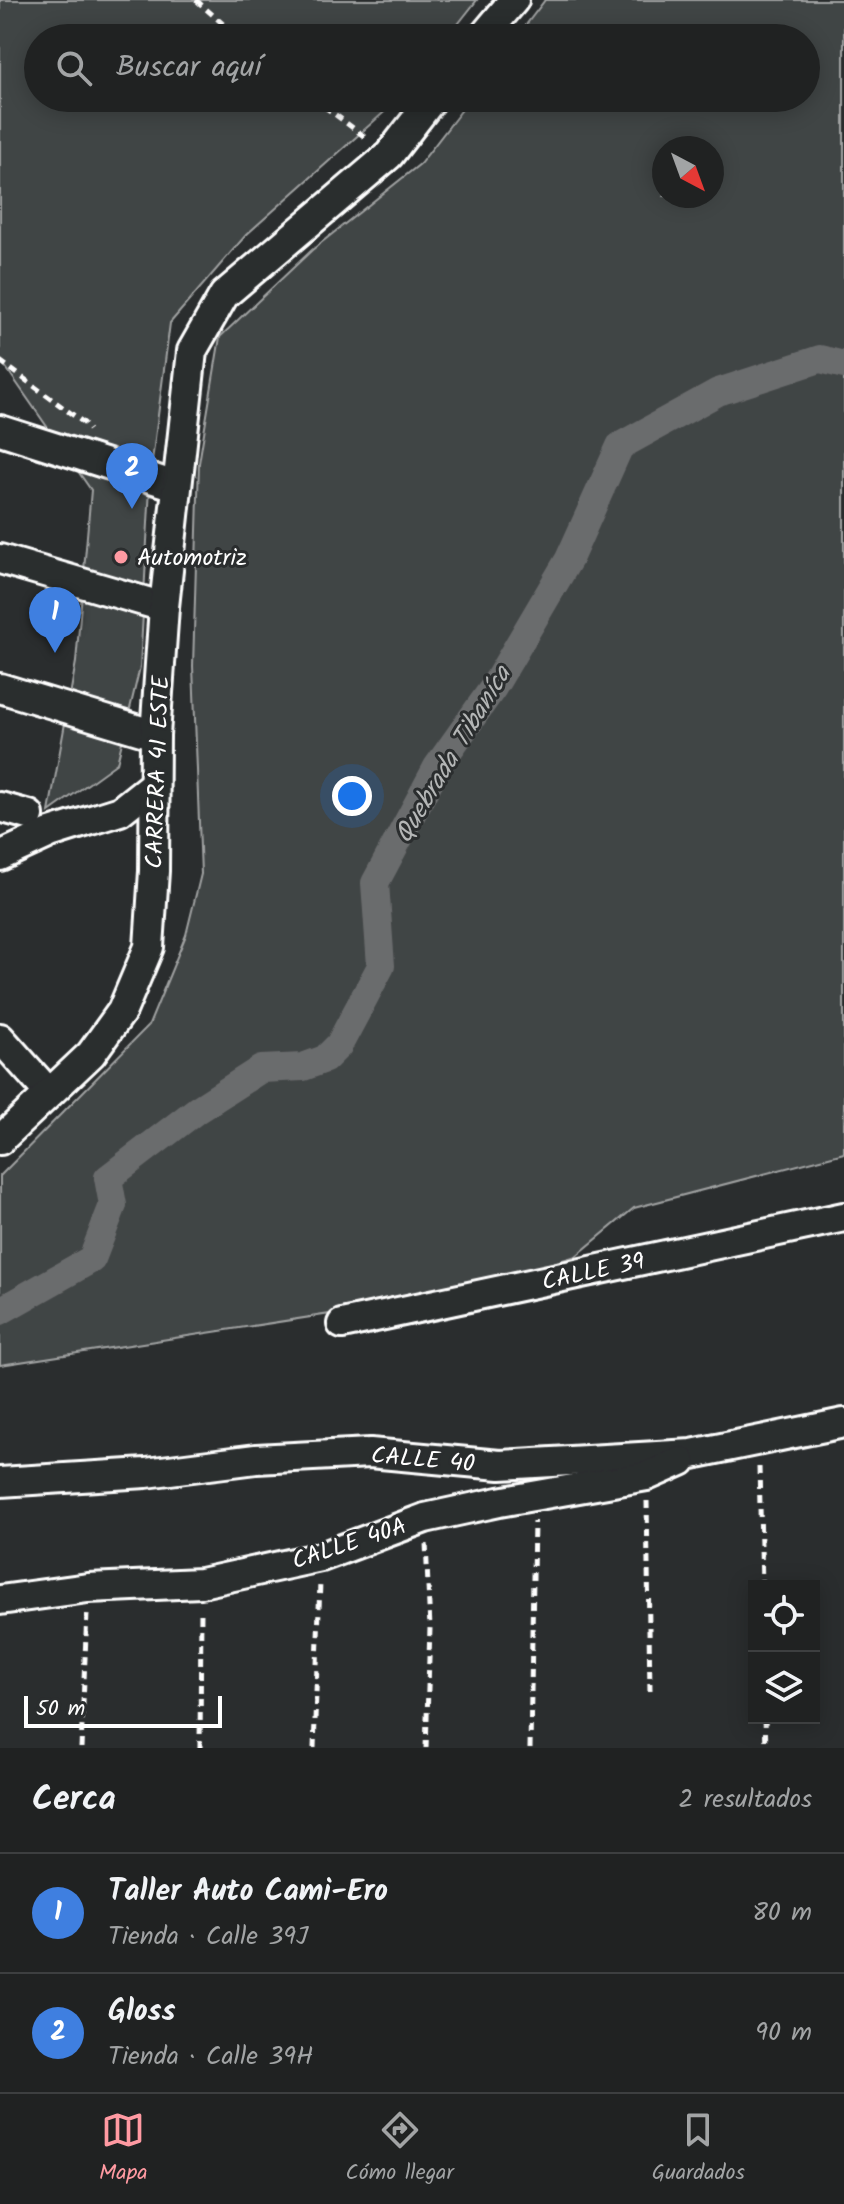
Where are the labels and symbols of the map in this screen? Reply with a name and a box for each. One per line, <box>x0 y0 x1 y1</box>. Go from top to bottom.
north arrow <box>652 136 724 208</box>
pin: 2 <box>106 443 158 509</box>
place label: Automotriz <box>137 539 247 578</box>
marker: Automotriz <box>112 548 130 566</box>
pin: 1 <box>29 587 81 653</box>
water label: Quebrada Tibaníca <box>384 657 524 852</box>
street label: CARRERA 41 ESTE <box>136 674 181 869</box>
your location <box>332 776 372 816</box>
street label: CALLE 39 <box>538 1242 649 1302</box>
street label: CALLE 40 <box>369 1437 476 1484</box>
street label: CALLE 40A <box>287 1508 412 1581</box>
scale bar <box>24 1692 222 1728</box>

